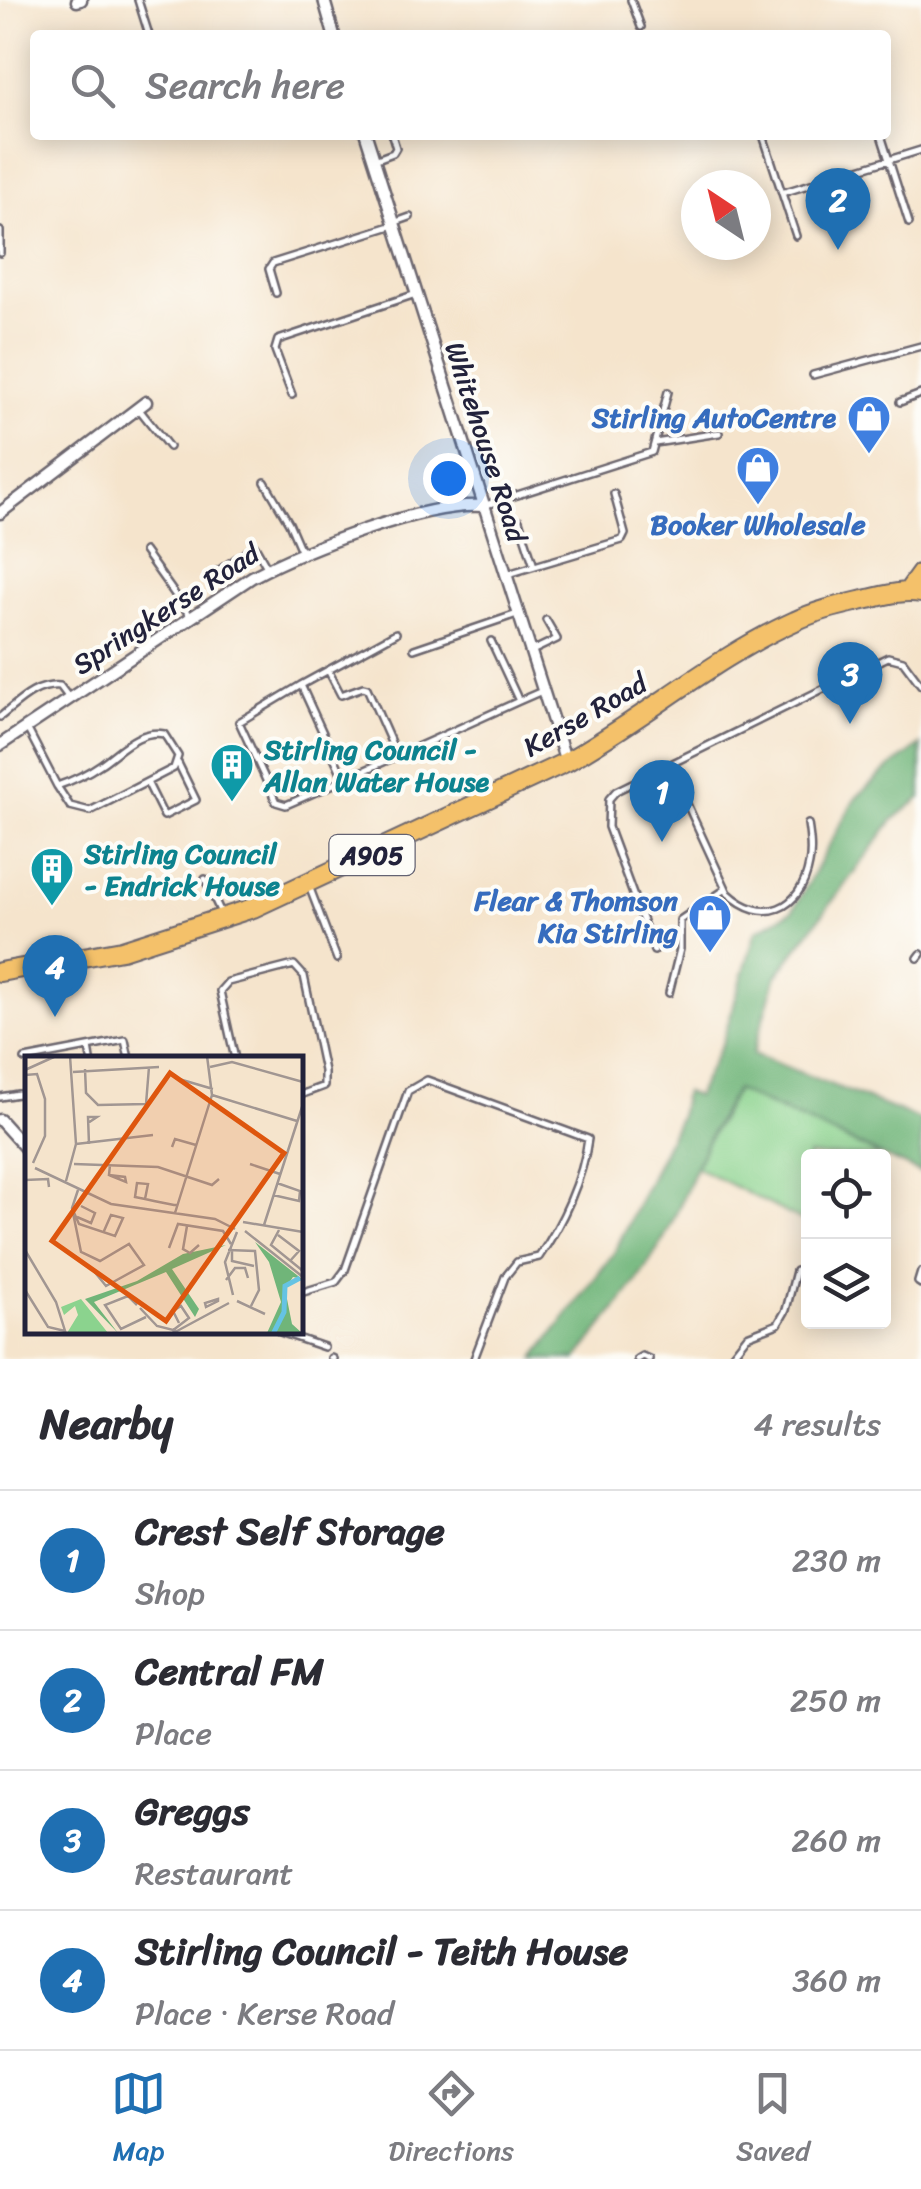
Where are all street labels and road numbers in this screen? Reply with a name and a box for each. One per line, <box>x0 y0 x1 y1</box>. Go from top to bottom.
street label: Whitehouse Road <box>431 335 542 551</box>
street label: Springkerse Road <box>62 529 272 688</box>
street label: Kerse Road <box>513 658 659 770</box>
road number: A905 <box>330 835 414 875</box>

